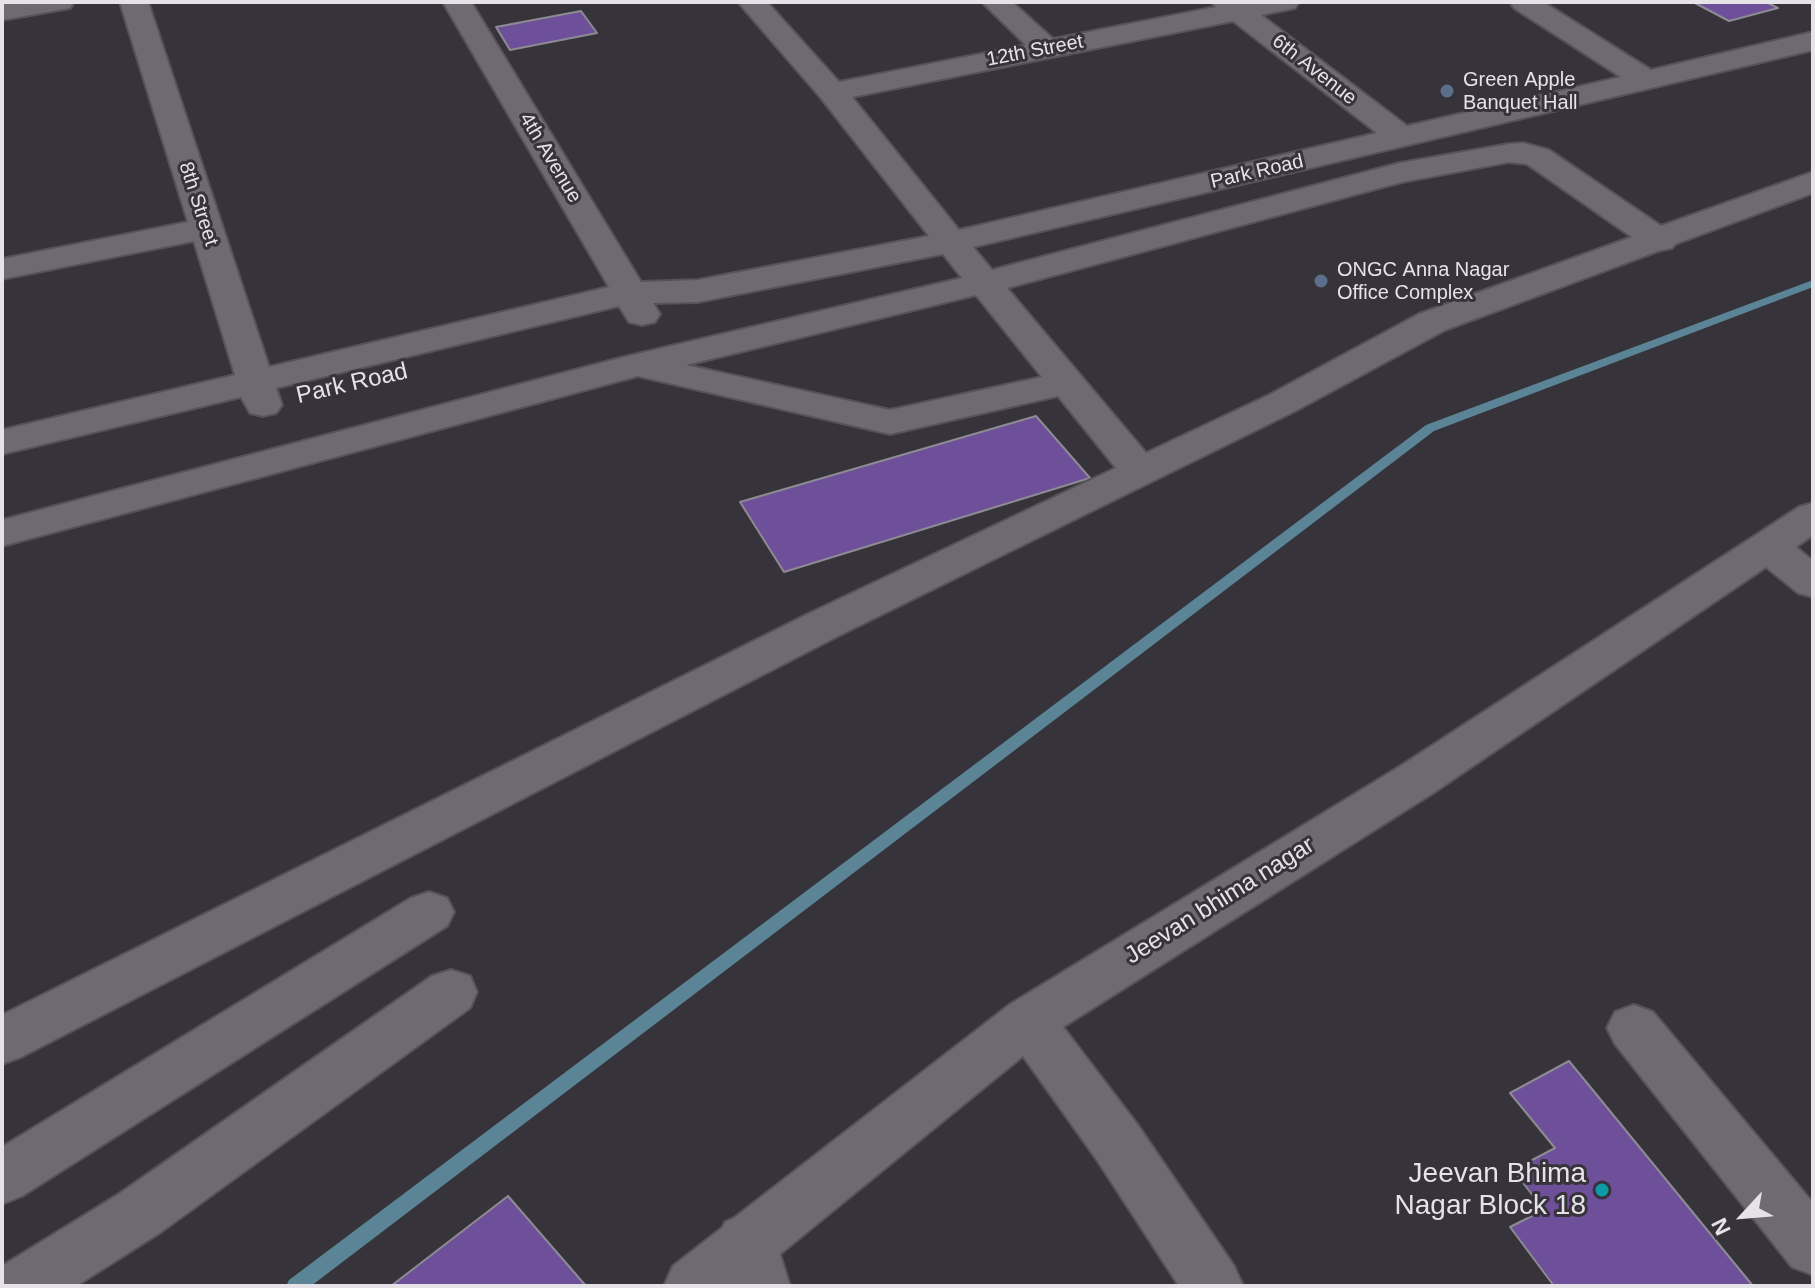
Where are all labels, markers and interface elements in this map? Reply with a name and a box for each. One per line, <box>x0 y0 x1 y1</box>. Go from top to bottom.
street label: 12th Street <box>985 30 1085 72</box>
street label: 6th Avenue <box>1267 30 1361 110</box>
place label: Green Apple Banquet Hall <box>1463 68 1578 115</box>
marker: Green Apple Banquet Hall <box>1438 82 1456 100</box>
street label: 4th Avenue <box>514 109 586 207</box>
street label: Park Road <box>1208 150 1306 194</box>
street label: 8th Street <box>173 159 223 249</box>
place label: ONGC Anna Nagar Office Complex <box>1337 258 1509 305</box>
marker: ONGC Anna Nagar Office Complex <box>1312 272 1330 290</box>
street label: Park Road <box>294 357 410 411</box>
street label: Jeevan bhima nagar <box>1120 831 1320 971</box>
place label: Jeevan Bhima Nagar Block 18 <box>1395 1157 1586 1223</box>
north arrow <box>1703 1176 1783 1256</box>
marker: Jeevan Bhima Nagar Block 18 <box>1593 1181 1611 1199</box>
text: N <box>1706 1214 1736 1239</box>

